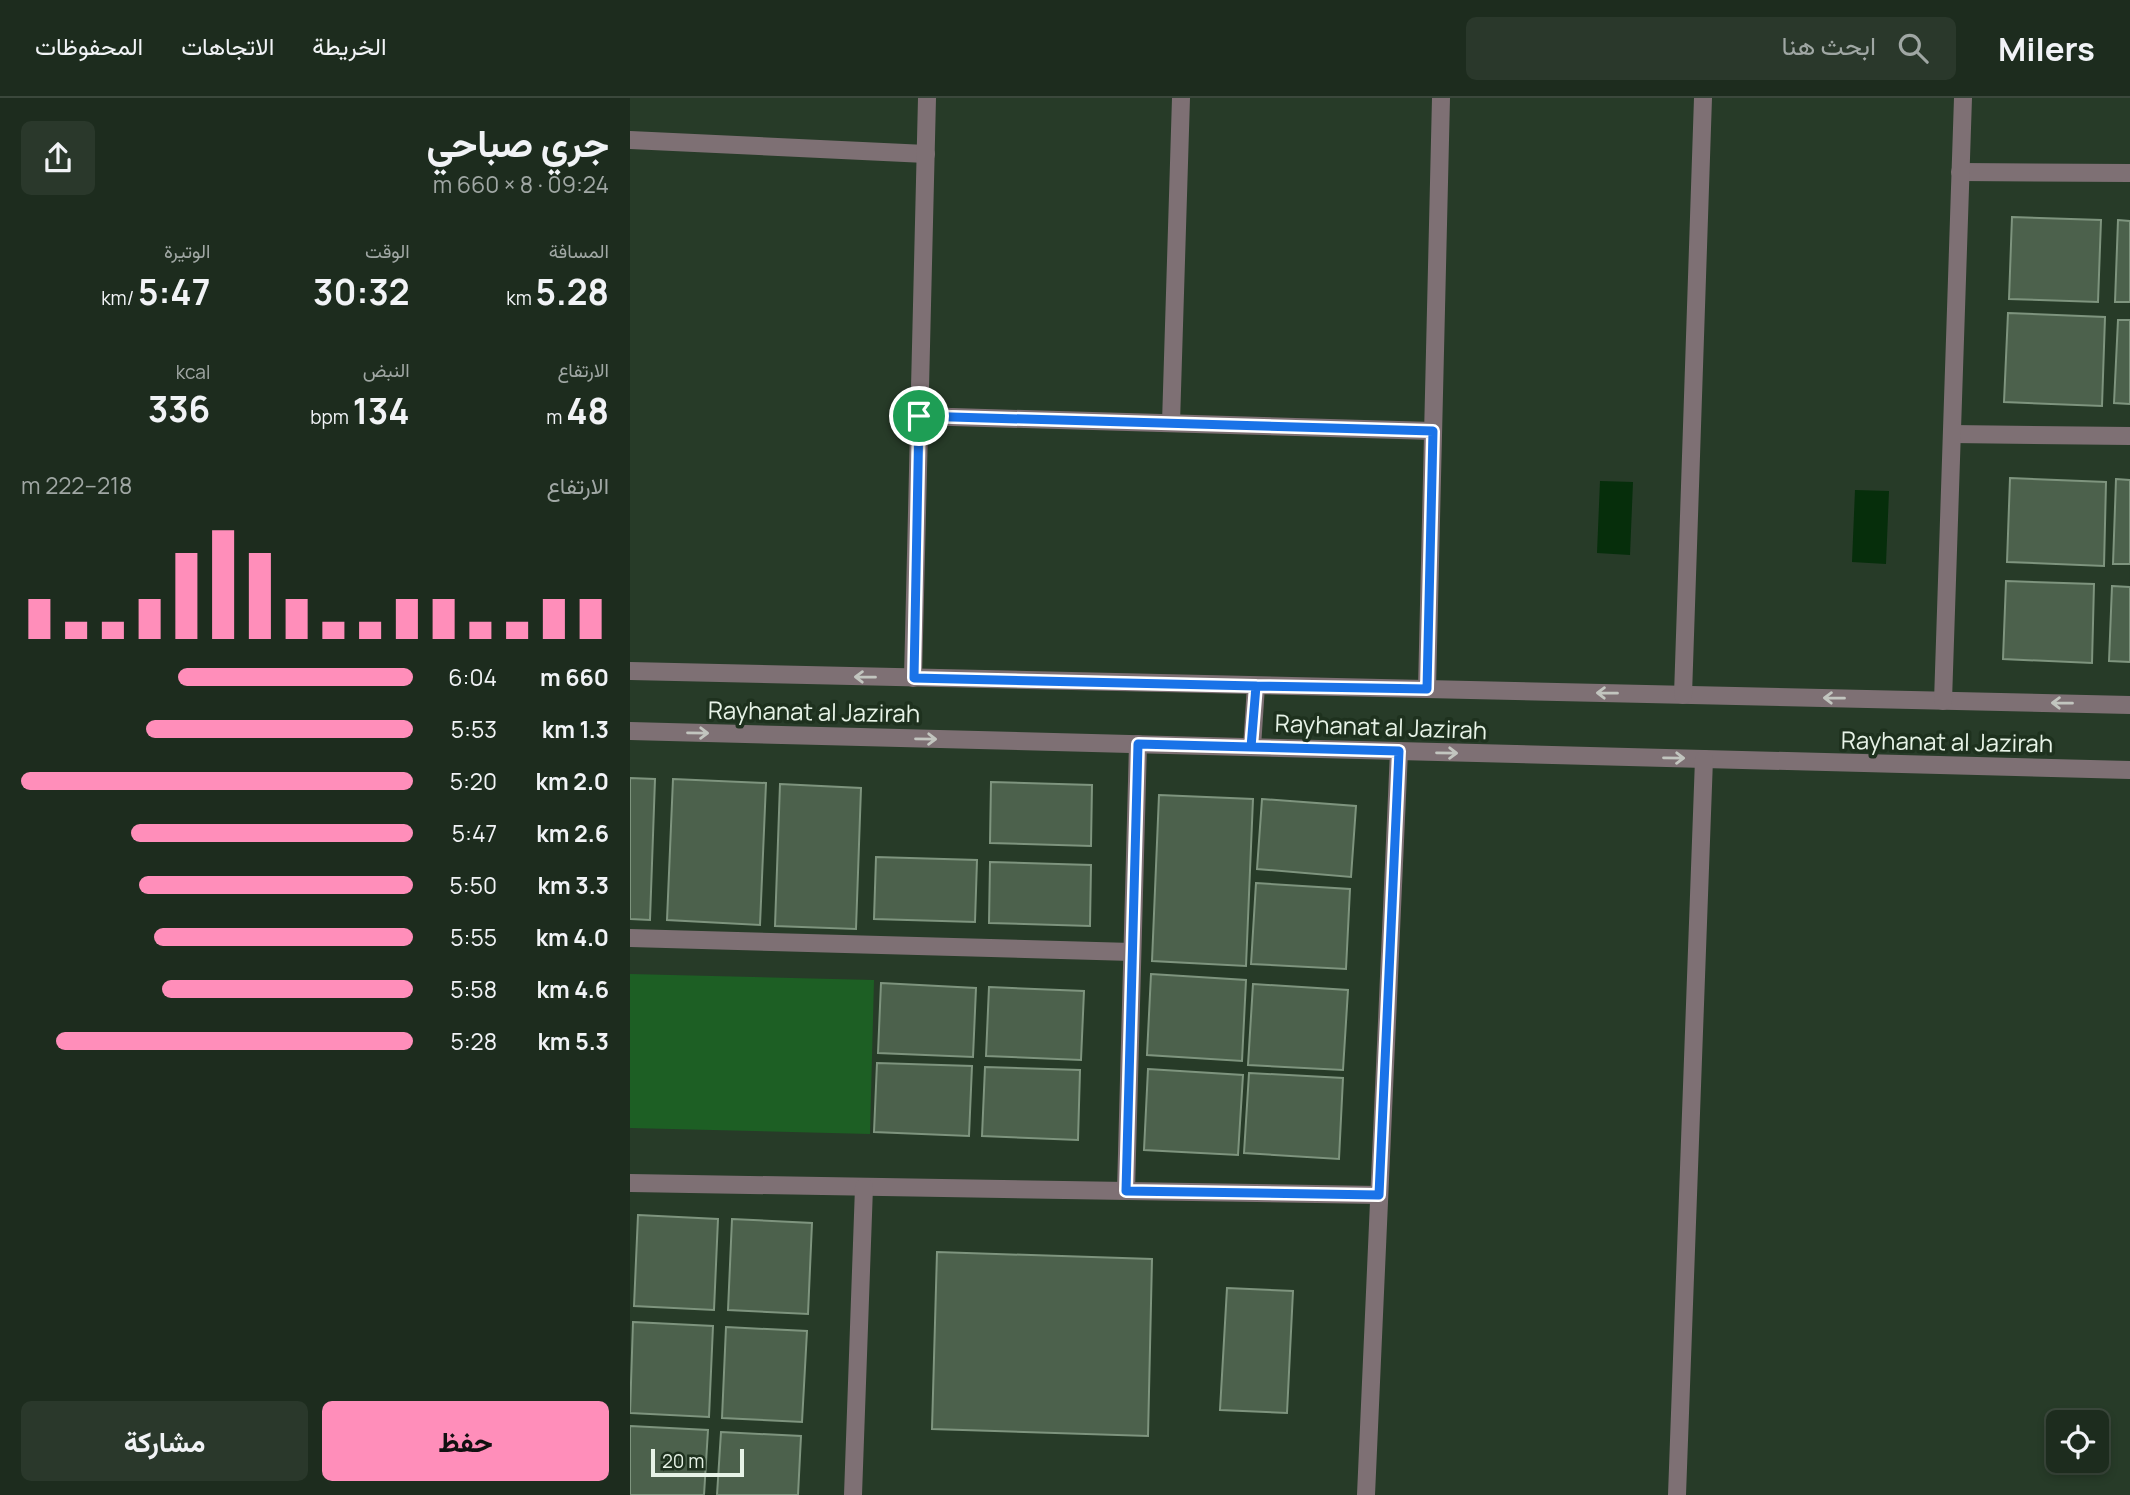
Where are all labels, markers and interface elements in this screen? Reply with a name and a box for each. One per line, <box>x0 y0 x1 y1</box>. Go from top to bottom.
search box <box>1466 17 1956 80</box>
text: Milers <box>1998 26 2095 71</box>
text: ابحث هنا <box>1782 27 1876 63</box>
text: المحفوظات <box>35 29 143 62</box>
text: الاتجاهات <box>181 29 274 62</box>
text: الخريطة <box>312 29 387 62</box>
icon: search <box>1894 29 1932 67</box>
text: جري صباحي <box>426 116 609 168</box>
button: share <box>21 121 95 195</box>
text: 09:24 · 8 × 660 m <box>433 168 609 200</box>
text: الوتيرة <box>164 238 210 264</box>
text: الوقت <box>365 238 410 264</box>
text: المسافة <box>549 238 609 264</box>
text: 5:47 <box>138 268 210 316</box>
text: 30:32 <box>313 268 410 316</box>
text: 5.28 <box>536 268 609 316</box>
text: /km <box>101 285 138 311</box>
text: km <box>506 285 536 311</box>
text: النبض <box>363 357 410 383</box>
text: الارتفاع <box>557 357 609 383</box>
text: kcal <box>176 359 210 385</box>
text: 336 <box>148 385 210 433</box>
pin <box>889 386 949 446</box>
text: 134 <box>353 387 410 435</box>
text: 48 <box>566 387 609 435</box>
icon: arrive <box>900 397 938 435</box>
text: bpm <box>310 404 353 430</box>
text: m <box>546 404 566 430</box>
text: 218–222 m <box>21 469 132 501</box>
text: الارتفاع <box>547 469 609 501</box>
text: 6:04 <box>448 661 497 693</box>
text: 660 m <box>540 661 609 693</box>
one-way arrow <box>854 670 877 684</box>
one-way arrow <box>1596 687 1619 700</box>
one-way arrow <box>1823 692 1846 705</box>
street label: Rayhanat al Jazirah <box>708 693 920 729</box>
one-way arrow <box>2051 697 2074 710</box>
street label: Rayhanat al Jazirah <box>1274 706 1488 746</box>
text: 5:53 <box>451 713 497 745</box>
text: 1.3 km <box>542 713 609 745</box>
street label: Rayhanat al Jazirah <box>1841 723 2053 759</box>
one-way arrow <box>686 726 709 739</box>
one-way arrow <box>914 732 937 745</box>
one-way arrow <box>1435 746 1458 759</box>
one-way arrow <box>1663 752 1686 765</box>
text: 5:20 <box>450 765 497 797</box>
text: 2.0 km <box>536 765 609 797</box>
text: 5:47 <box>452 817 497 849</box>
text: 2.6 km <box>536 817 609 849</box>
text: 5:50 <box>450 869 497 901</box>
text: 3.3 km <box>538 869 609 901</box>
text: 5:55 <box>450 921 497 953</box>
text: 4.0 km <box>536 921 609 953</box>
text: 5:58 <box>450 973 497 1005</box>
text: 4.6 km <box>537 973 609 1005</box>
text: 5:28 <box>450 1025 497 1057</box>
text: 5.3 km <box>537 1025 609 1057</box>
button: مشاركة <box>21 1401 308 1481</box>
button: حفظ <box>322 1401 609 1481</box>
map controls <box>2046 1410 2109 1473</box>
button: locate <box>2046 1410 2109 1473</box>
scale bar <box>651 1446 744 1478</box>
text: 20 m <box>662 1448 704 1474</box>

